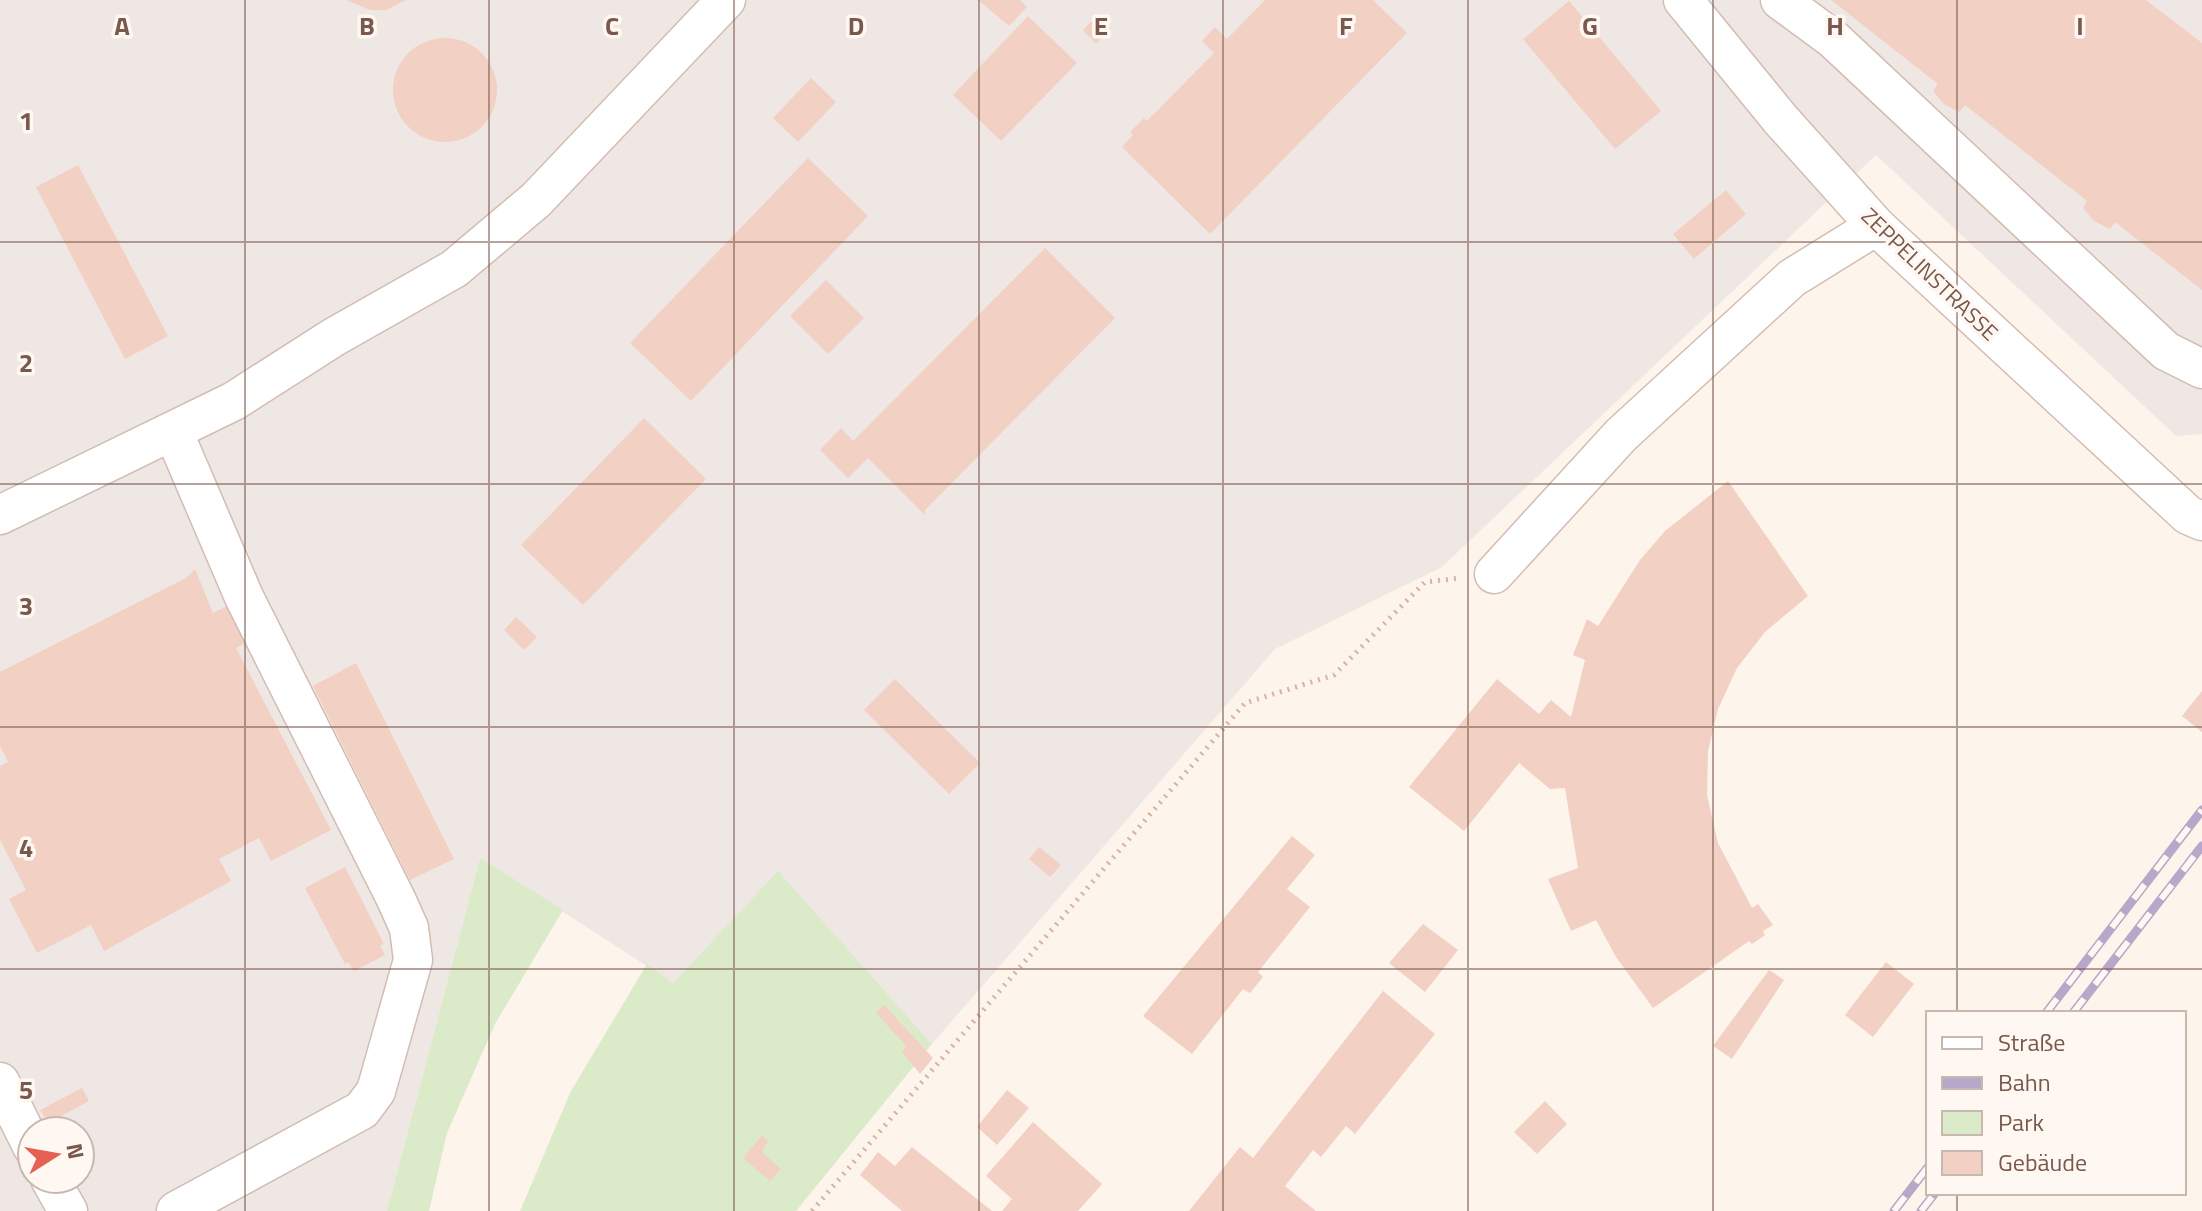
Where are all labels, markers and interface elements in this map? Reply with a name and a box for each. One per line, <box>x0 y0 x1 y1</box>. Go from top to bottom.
text: A <box>114 6 130 45</box>
text: B <box>359 6 375 45</box>
text: C <box>605 6 619 45</box>
text: D <box>848 6 864 45</box>
text: E <box>1094 6 1108 45</box>
text: F <box>1339 6 1353 45</box>
text: G <box>1582 6 1598 45</box>
text: H <box>1826 6 1844 45</box>
text: I <box>2076 6 2084 45</box>
text: 1 <box>19 101 33 140</box>
street label: ZEPPELINSTRASSE <box>1854 200 2006 348</box>
text: 2 <box>19 343 33 382</box>
text: 3 <box>19 586 33 625</box>
text: 4 <box>19 828 33 867</box>
legend <box>1926 1011 2186 1195</box>
text: Straße <box>1998 1024 2065 1060</box>
text: Bahn <box>1998 1064 2051 1100</box>
text: 5 <box>19 1070 33 1109</box>
text: Park <box>1998 1104 2044 1140</box>
north arrow <box>16 1115 96 1195</box>
text: N <box>57 1140 94 1162</box>
text: Gebäude <box>1998 1144 2087 1180</box>

